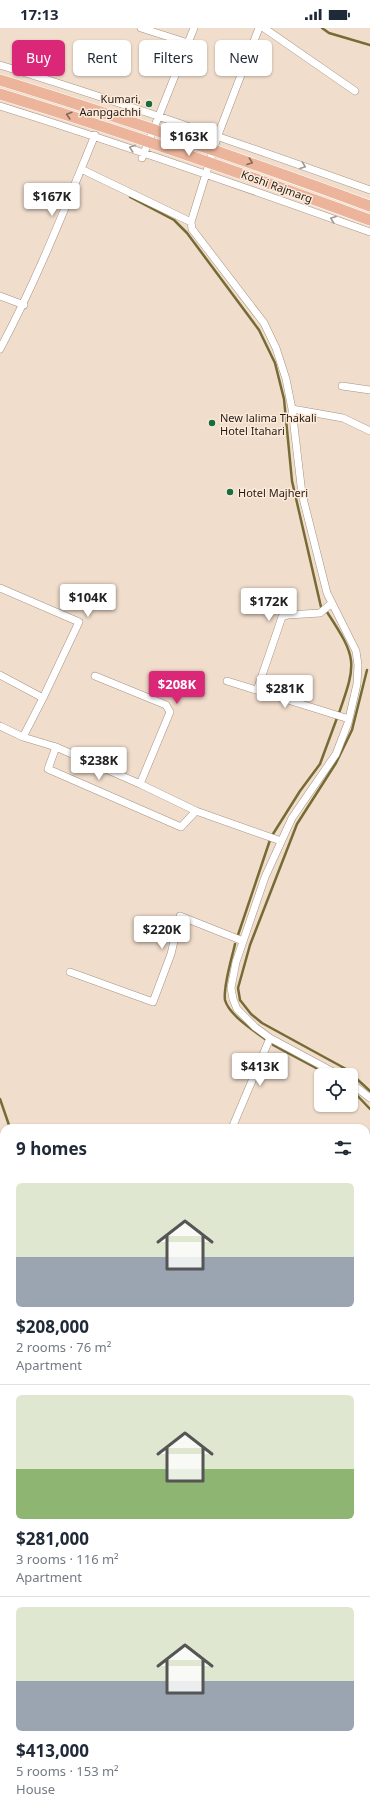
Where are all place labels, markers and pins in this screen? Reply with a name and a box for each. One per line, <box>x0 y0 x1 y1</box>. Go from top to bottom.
place label: Kumari, Aanpgachhi <box>80 91 141 119</box>
marker: Kumari, Aanpgachhi <box>144 99 154 109</box>
pin: $163K <box>161 123 217 157</box>
pin: $167K <box>24 183 80 217</box>
place label: New lalima Thakali Hotel Itahari <box>220 410 317 438</box>
marker: New lalima Thakali Hotel Itahari <box>207 418 217 428</box>
place label: Hotel Majheri <box>238 485 308 500</box>
marker: Hotel Majheri <box>225 487 235 497</box>
pin: $104K <box>60 584 116 618</box>
pin: $172K <box>241 588 297 622</box>
pin: $208K <box>149 671 205 705</box>
pin: $281K <box>257 675 313 709</box>
pin: $238K <box>71 747 127 781</box>
pin: $220K <box>134 916 190 950</box>
pin: $413K <box>232 1053 288 1087</box>

